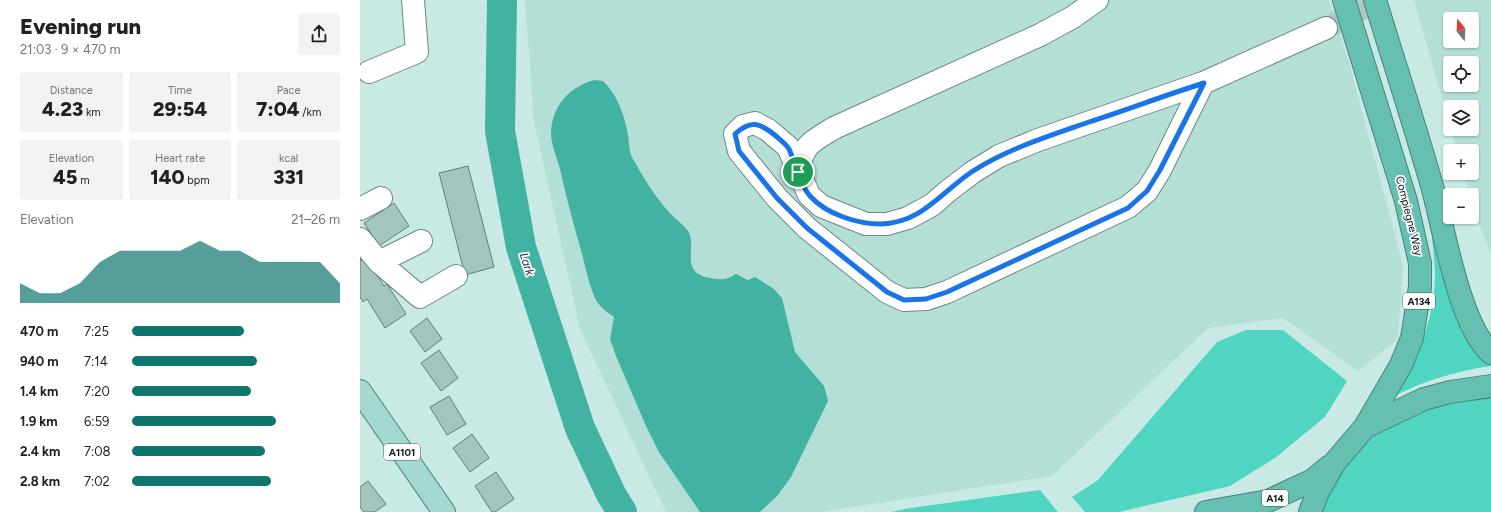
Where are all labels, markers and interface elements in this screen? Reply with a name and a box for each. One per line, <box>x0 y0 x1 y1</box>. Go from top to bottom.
north arrow <box>1443 12 1479 48</box>
map controls <box>1443 12 1479 224</box>
text: Evening run <box>20 13 141 40</box>
button: share <box>298 13 340 55</box>
text: 21:03 · 9 × 470 m <box>20 42 121 57</box>
button: locate <box>1443 56 1479 92</box>
text: Distance <box>50 84 93 97</box>
text: Time <box>168 84 192 97</box>
text: Pace <box>277 84 301 97</box>
text: 4.23 <box>42 97 83 121</box>
text: 29:54 <box>153 97 207 121</box>
text: 7:04 <box>256 97 300 121</box>
button: layers <box>1443 100 1479 136</box>
text: km <box>83 106 101 119</box>
text: /km <box>300 106 321 119</box>
button: + <box>1443 144 1479 180</box>
text: Elevation <box>49 152 94 165</box>
text: Heart rate <box>155 152 205 165</box>
text: kcal <box>279 152 298 165</box>
pin <box>781 155 815 189</box>
icon: arrive <box>787 161 809 183</box>
text: 45 <box>53 165 78 189</box>
text: 140 <box>150 165 185 189</box>
text: 331 <box>273 165 304 189</box>
text: m <box>78 174 90 187</box>
text: bpm <box>185 174 210 187</box>
street label: Compiegne Way <box>1393 175 1425 257</box>
button: − <box>1443 188 1479 224</box>
text: Elevation <box>20 212 73 227</box>
text: 21–26 m <box>291 212 340 227</box>
water label: Lark <box>517 251 538 278</box>
road number: A134 <box>1403 293 1435 309</box>
text: 470 m <box>20 324 58 339</box>
text: 7:25 <box>84 324 109 339</box>
text: 940 m <box>20 354 59 369</box>
text: 7:14 <box>84 354 108 369</box>
text: 1.4 km <box>20 384 58 399</box>
text: 7:20 <box>84 384 110 399</box>
text: 1.9 km <box>20 414 58 429</box>
text: 6:59 <box>84 414 109 429</box>
text: 2.4 km <box>20 444 60 459</box>
text: 7:08 <box>84 444 111 459</box>
road number: A1101 <box>384 444 420 460</box>
text: 2.8 km <box>20 474 60 489</box>
text: 7:02 <box>84 474 110 489</box>
road number: A14 <box>1262 490 1288 506</box>

